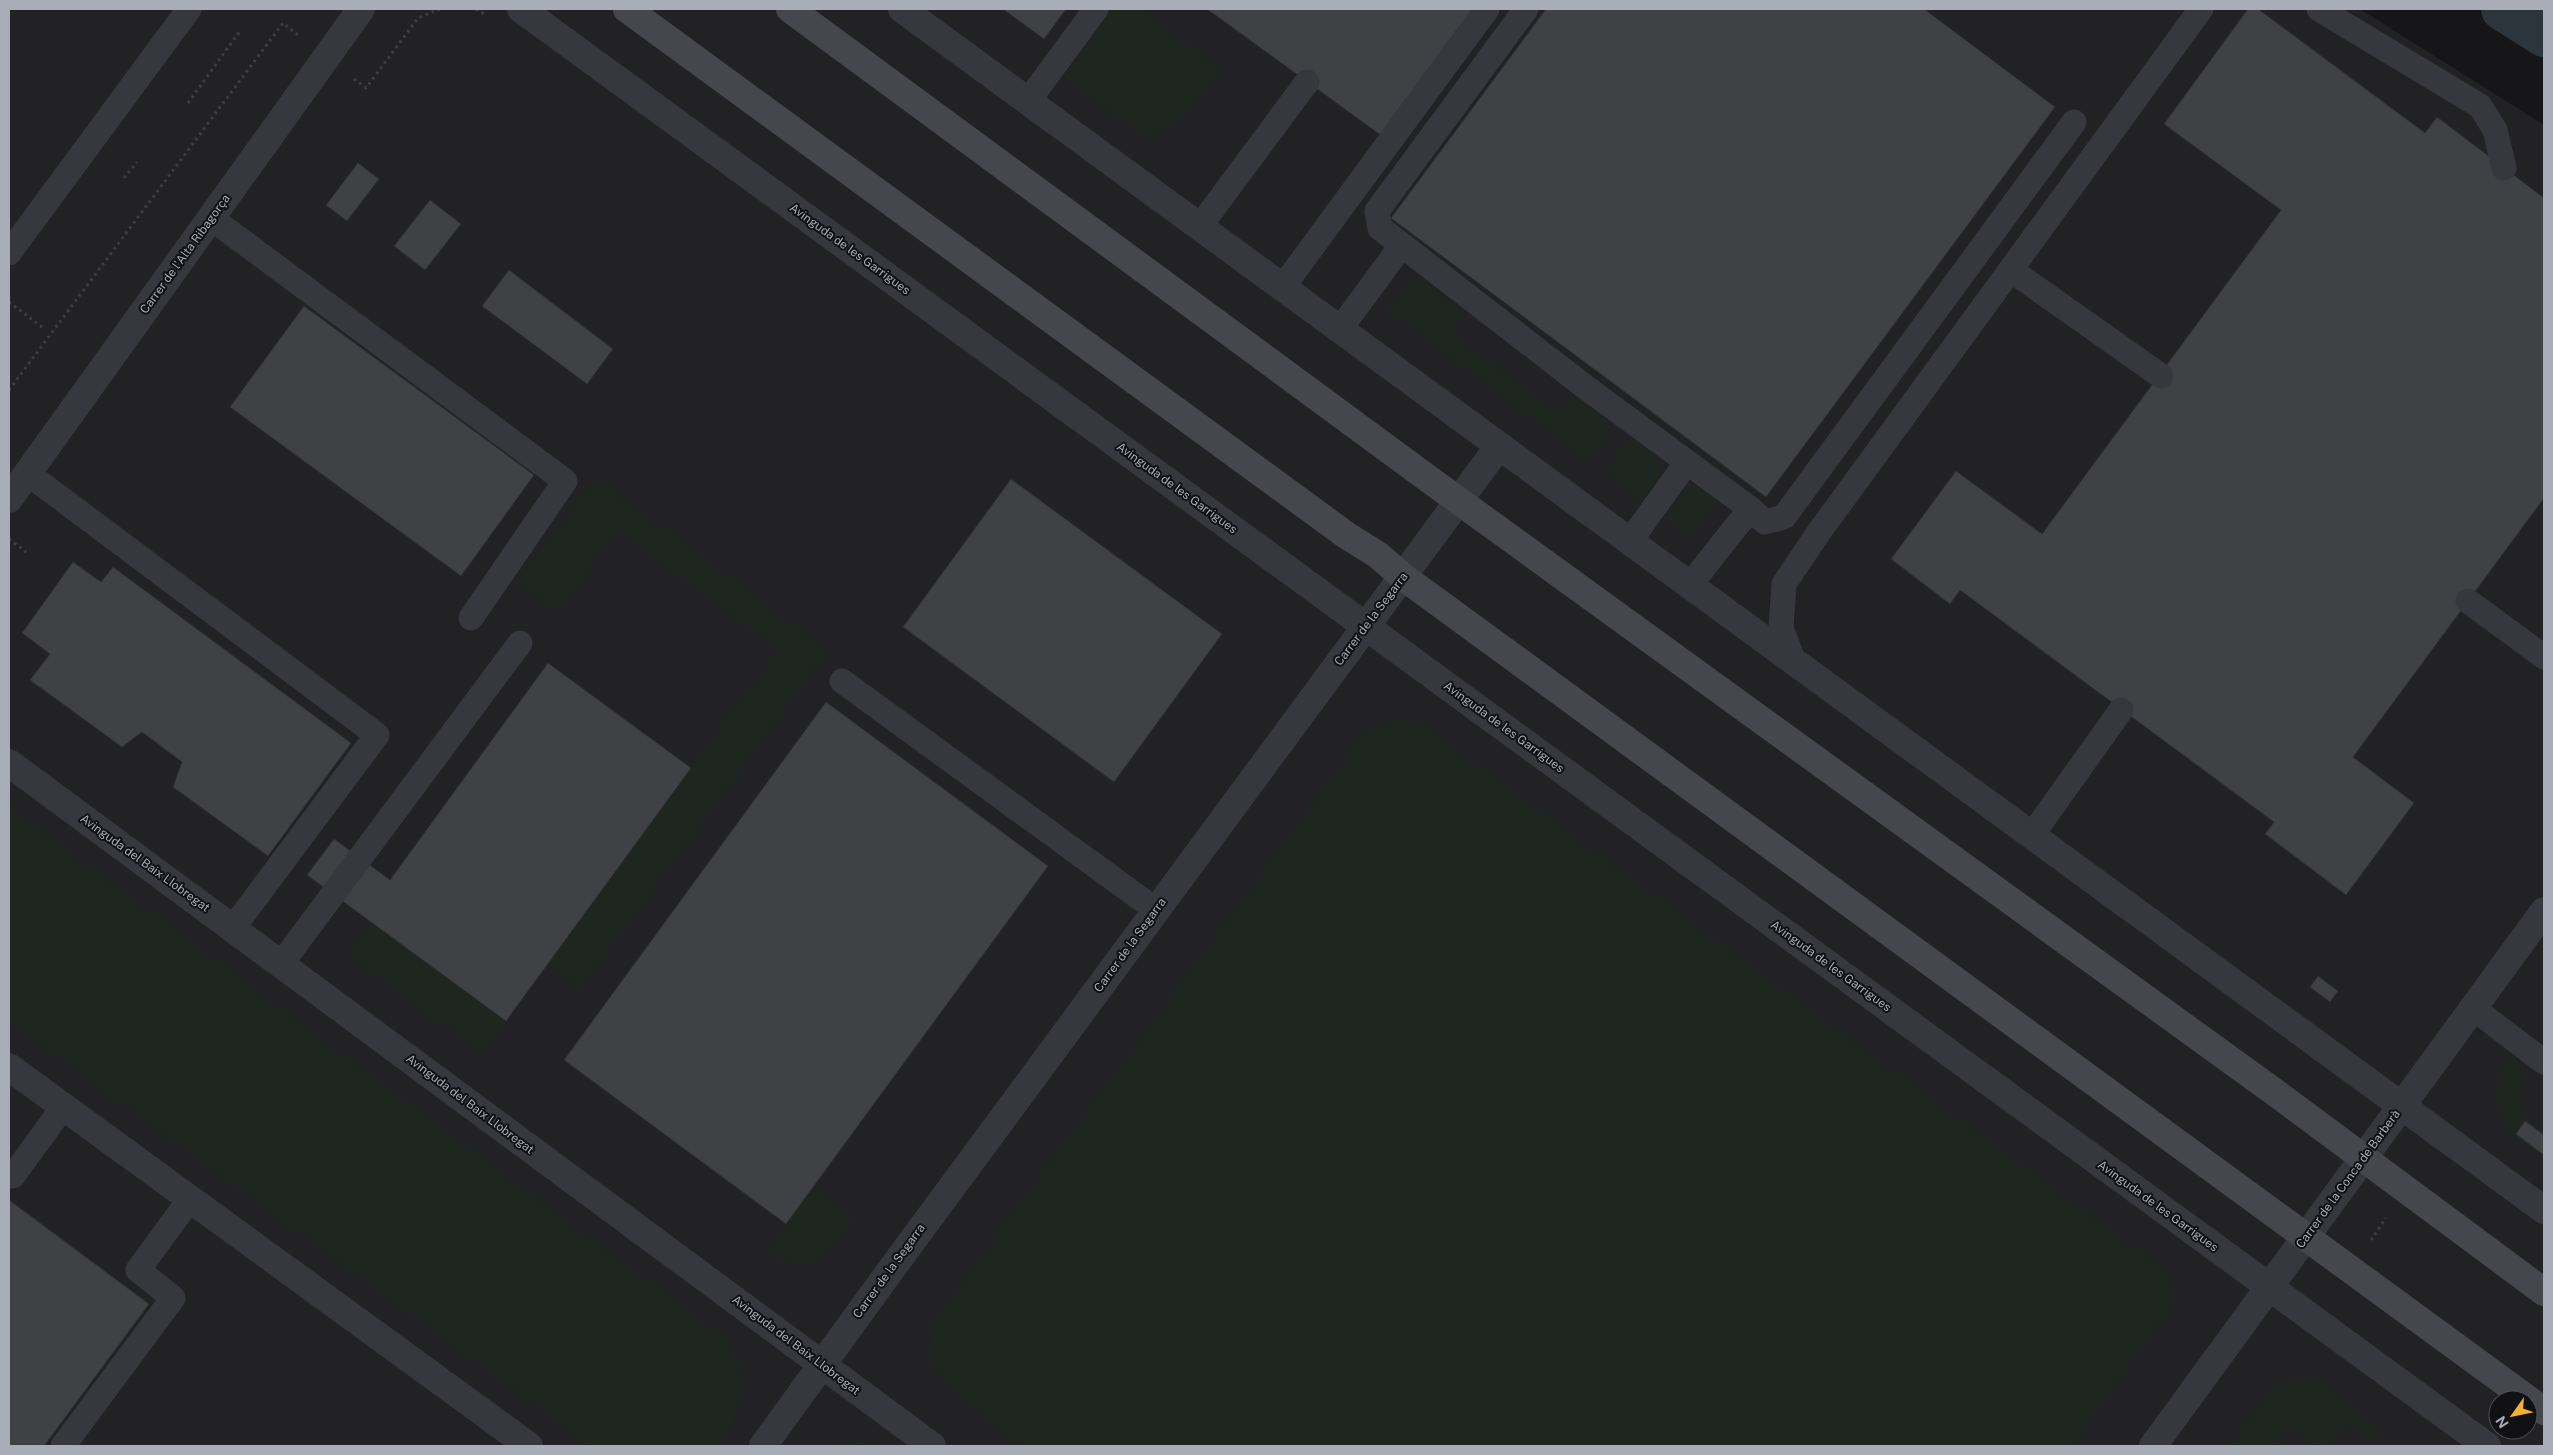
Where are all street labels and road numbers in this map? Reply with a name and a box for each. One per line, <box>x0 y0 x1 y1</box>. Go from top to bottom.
street label: Carrer de l'Alta Ribagorça <box>137 192 233 316</box>
street label: Avinguda de les Garrigues <box>787 201 913 297</box>
street label: Avinguda de les Garrigues <box>1114 440 1240 536</box>
street label: Carrer de la Segarra <box>1331 570 1411 668</box>
street label: Avinguda de les Garrigues <box>1441 679 1567 775</box>
street label: Avinguda del Baix Llobregat <box>78 811 213 915</box>
street label: Carrer de la Segarra <box>1091 895 1169 995</box>
street label: Avinguda de les Garrigues <box>1768 918 1894 1014</box>
street label: Avinguda del Baix Llobregat <box>403 1051 537 1157</box>
street label: Carrer de la Conca de Barberà <box>2293 1107 2403 1251</box>
street label: Avinguda de les Garrigues <box>2095 1158 2221 1254</box>
street label: Carrer de la Segarra <box>850 1221 928 1321</box>
street label: Avinguda del Baix Llobregat <box>729 1292 863 1398</box>

